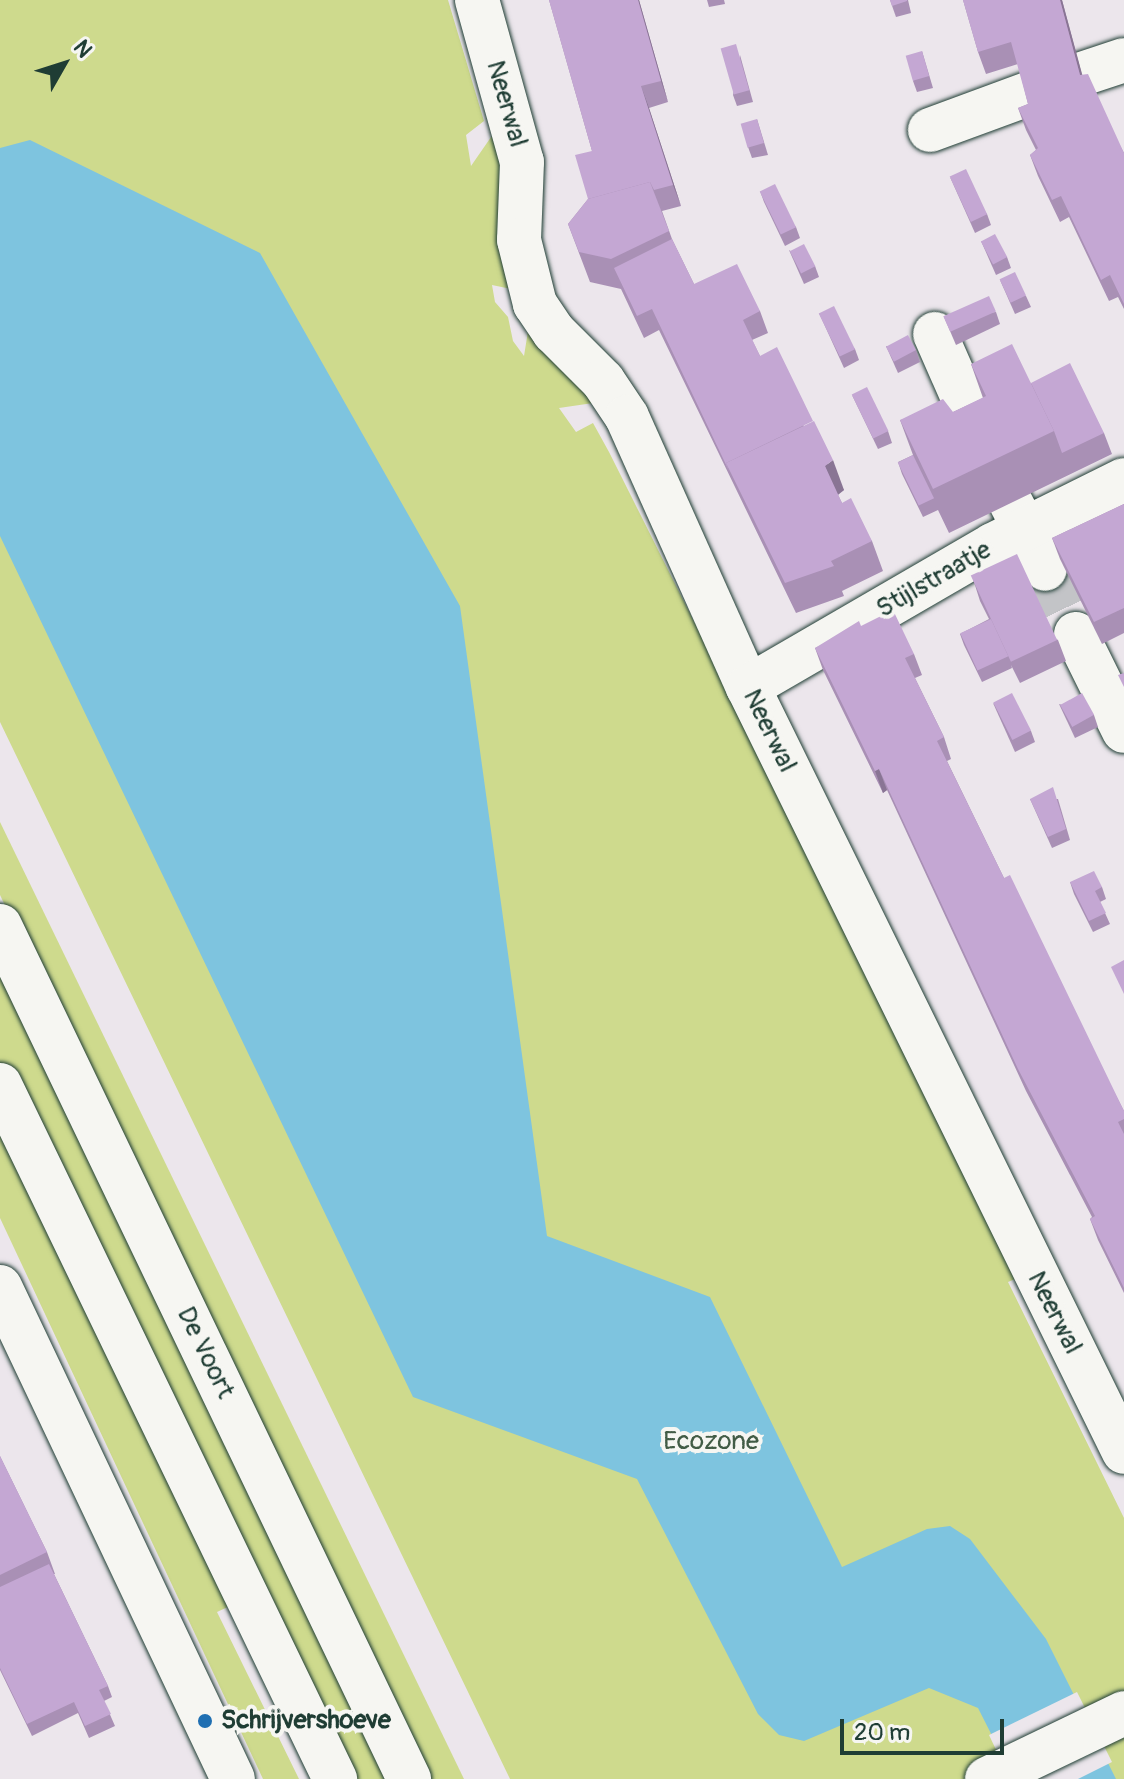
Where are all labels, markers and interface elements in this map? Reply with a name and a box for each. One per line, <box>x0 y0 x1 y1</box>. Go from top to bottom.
north arrow <box>24 24 104 104</box>
text: N <box>67 34 98 63</box>
street label: Neerwal <box>479 57 533 151</box>
street label: Stijlstraatje <box>871 535 997 625</box>
street label: Neerwal <box>736 684 802 778</box>
street label: Neerwal <box>1020 1267 1088 1359</box>
street label: De Voort <box>169 1302 241 1404</box>
park label: Ecozone <box>663 1426 759 1458</box>
scale bar <box>844 1703 1008 1753</box>
place label: Schrijvershoeve <box>221 1705 391 1737</box>
marker: Schrijvershoeve <box>196 1712 214 1730</box>
text: 20 m <box>854 1718 910 1747</box>

